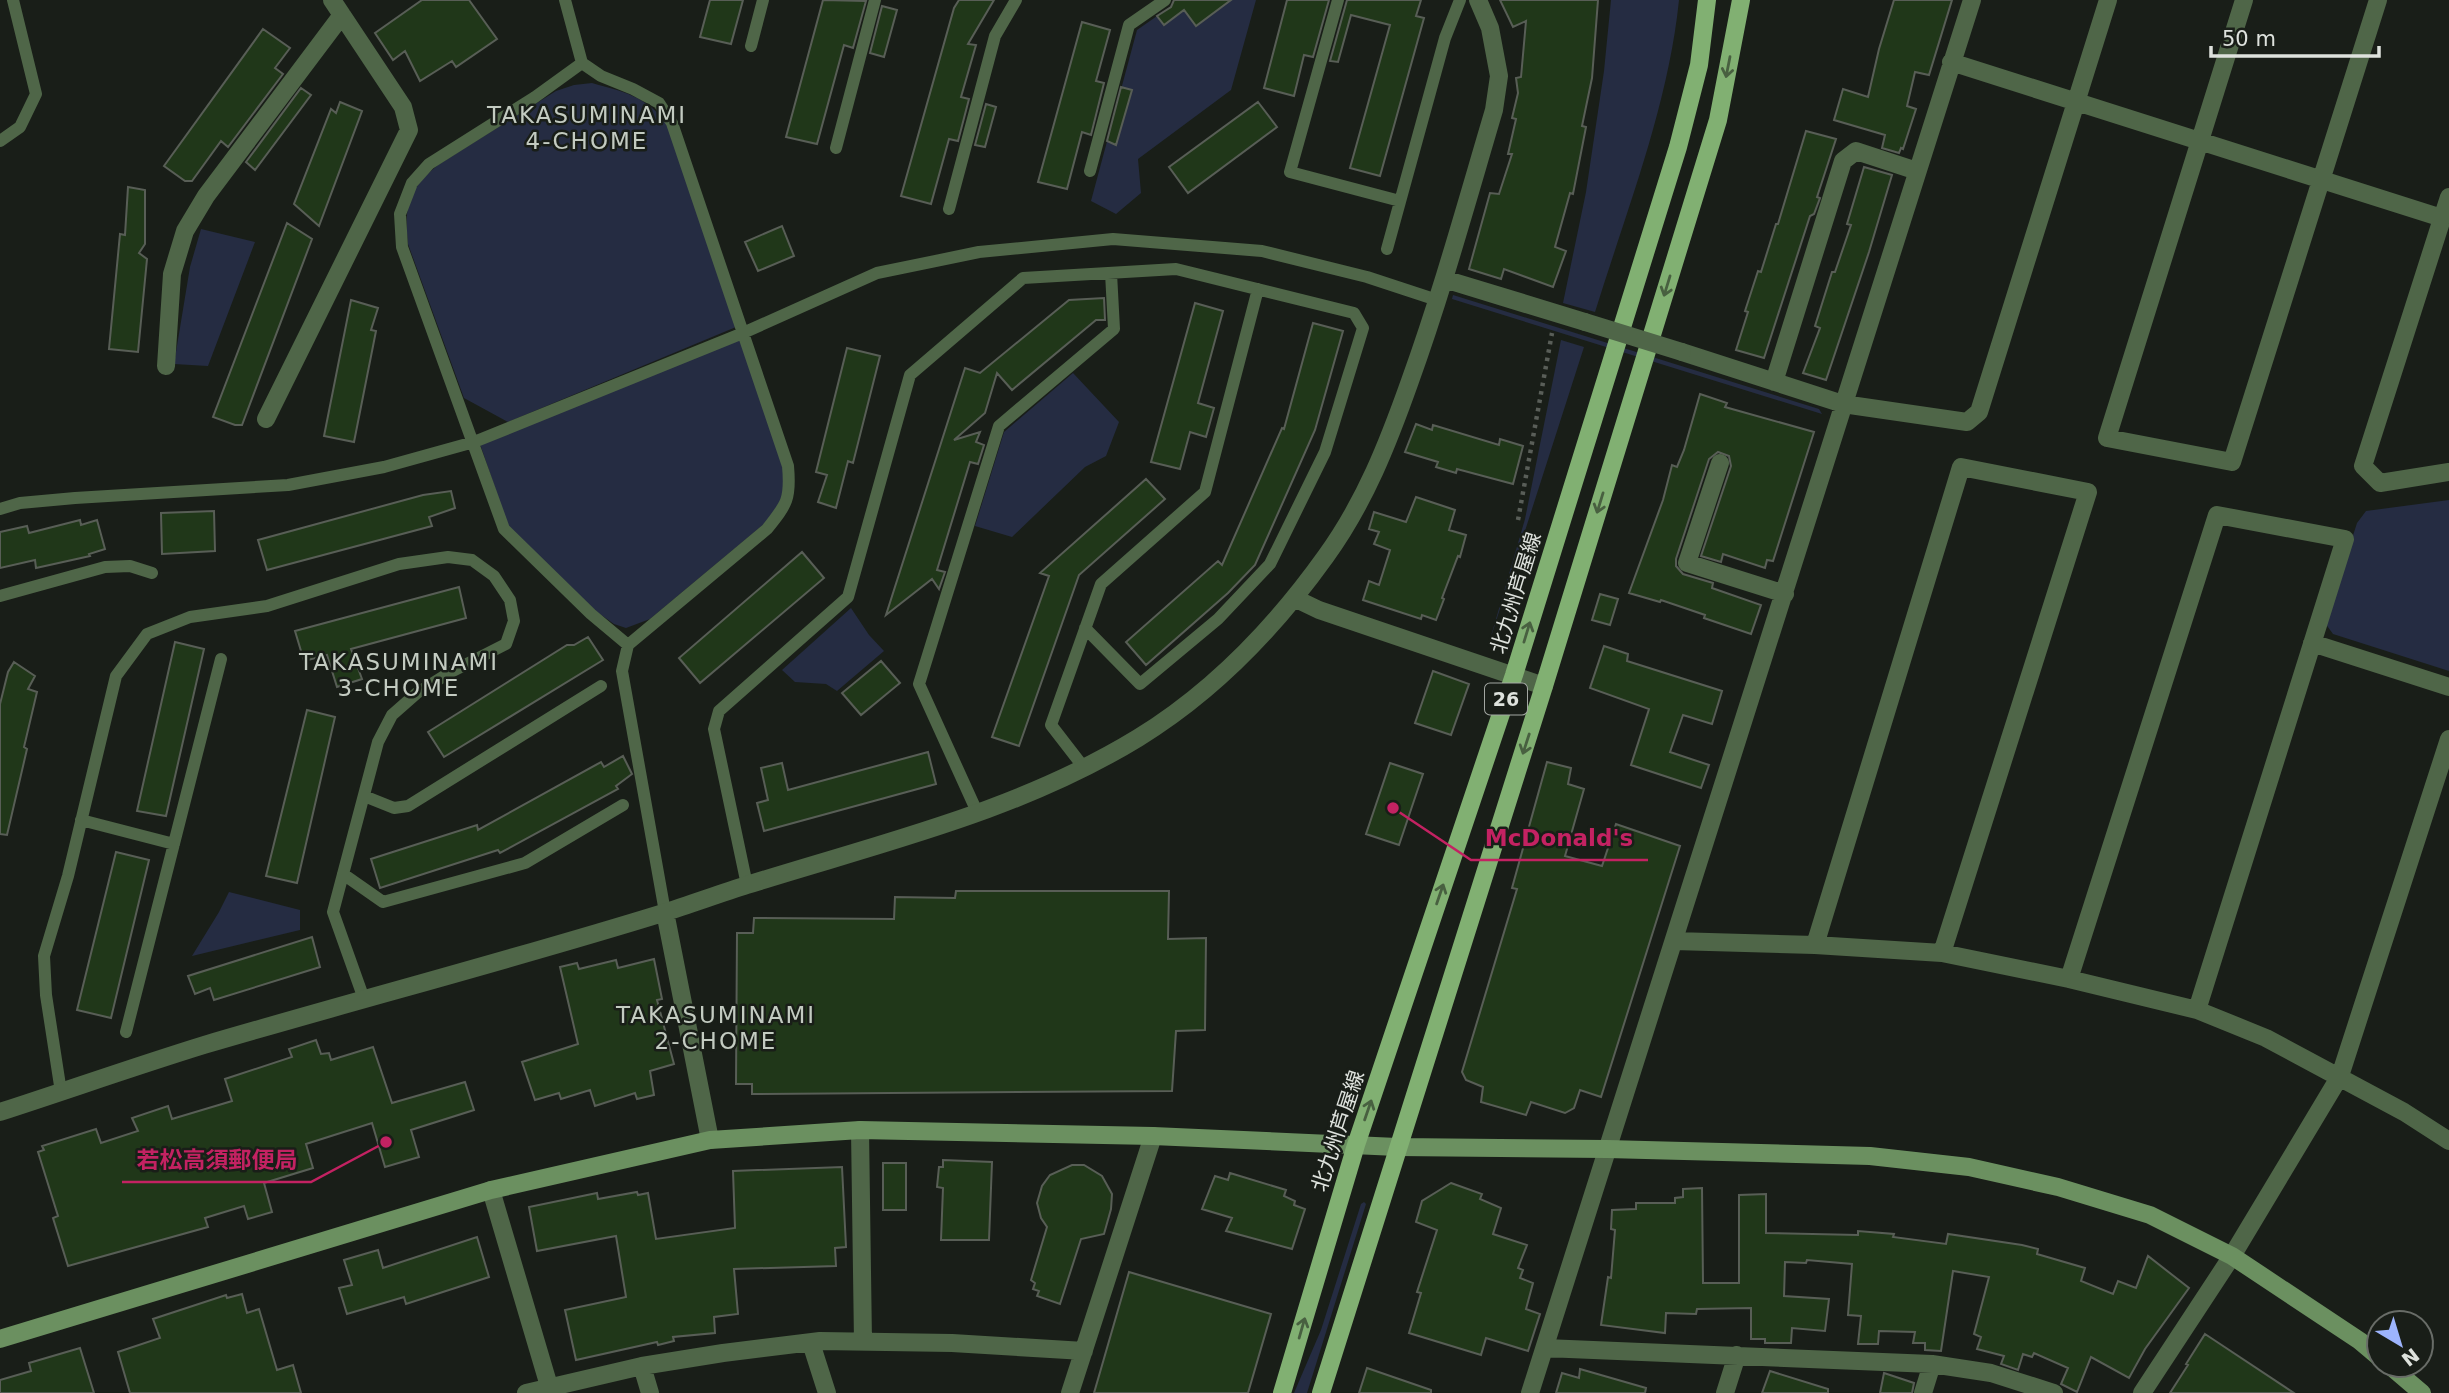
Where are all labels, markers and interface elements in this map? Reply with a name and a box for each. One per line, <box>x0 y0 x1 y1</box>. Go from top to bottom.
scale bar <box>2211 14 2379 58</box>
text: 50 m <box>2222 27 2276 51</box>
one-way arrow <box>1720 55 1734 78</box>
district label: TAKASUMINAMI 4-CHOME <box>486 102 687 154</box>
one-way arrow <box>1659 275 1672 297</box>
one-way arrow <box>1593 492 1605 514</box>
street label: 北九州芦屋線 <box>1486 529 1546 657</box>
one-way arrow <box>1522 621 1535 643</box>
district label: TAKASUMINAMI 3-CHOME <box>298 649 499 701</box>
road number: 26 <box>1485 684 1527 714</box>
one-way arrow <box>1518 733 1531 755</box>
callout: McDonald's <box>1471 816 1648 860</box>
text: McDonald's <box>1485 825 1633 851</box>
one-way arrow <box>1435 884 1447 906</box>
district label: TAKASUMINAMI 2-CHOME <box>615 1002 816 1054</box>
street label: 北九州芦屋線 <box>1307 1067 1369 1195</box>
one-way arrow <box>1363 1099 1375 1121</box>
callout: 若松高須郵便局 <box>122 1138 311 1182</box>
text: 若松高須郵便局 <box>137 1147 298 1173</box>
north arrow <box>2365 1309 2435 1379</box>
one-way arrow <box>1296 1317 1309 1339</box>
text: N <box>2397 1344 2424 1371</box>

